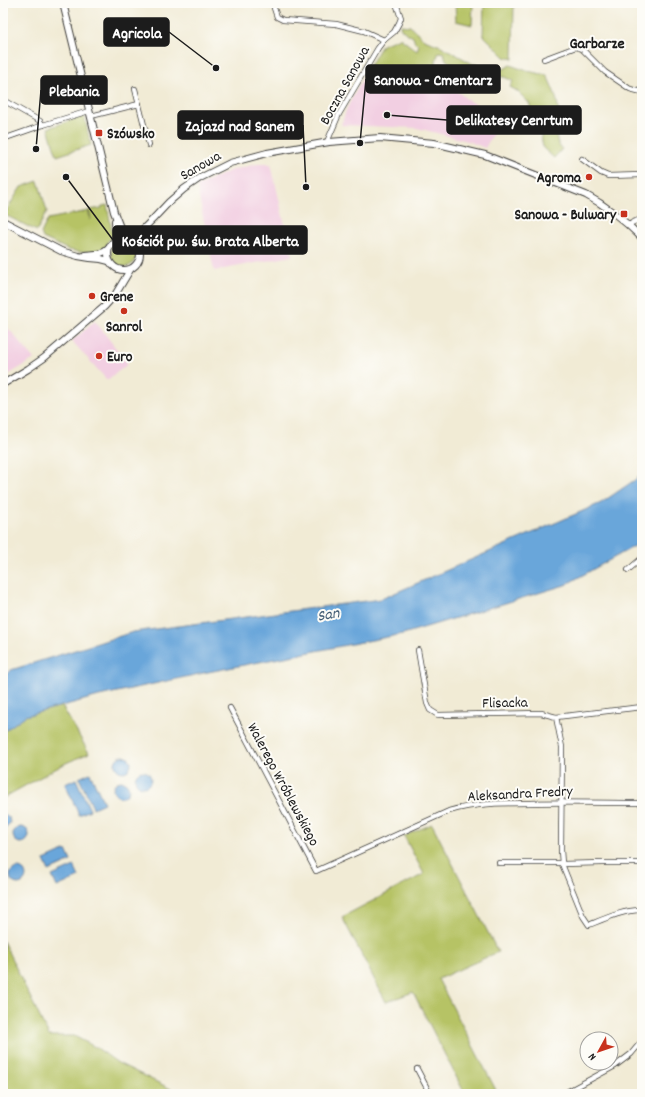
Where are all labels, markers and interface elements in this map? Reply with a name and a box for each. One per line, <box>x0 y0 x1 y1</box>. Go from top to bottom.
callout: Agricola <box>104 18 169 46</box>
text: Agricola <box>112 23 163 46</box>
district label: Garbarze <box>569 33 625 56</box>
street label: Boczna Sanowa <box>315 42 377 129</box>
callout: Sanowa - Cmentarz <box>366 65 500 93</box>
text: Sanowa - Cmentarz <box>374 70 493 93</box>
callout: Plebania <box>41 76 107 104</box>
text: Plebania <box>49 81 101 104</box>
callout: Delikatesy Cenrtum <box>447 106 581 134</box>
text: Delikatesy Cenrtum <box>455 110 573 133</box>
callout: Zajazd nad Sanem <box>178 111 303 139</box>
text: Zajazd nad Sanem <box>185 116 295 139</box>
place label: Szówsko <box>107 124 155 146</box>
marker: Szówsko <box>94 128 104 138</box>
street label: Sanowa <box>176 146 226 187</box>
place label: Agroma <box>537 168 582 190</box>
marker: Agroma <box>584 172 594 182</box>
place label: Sanowa - Bulwary <box>515 205 617 227</box>
marker: Sanowa - Bulwary <box>619 209 629 219</box>
callout: Kościół pw. św. Brata Alberta <box>113 226 307 254</box>
text: Kościół pw. św. Brata Alberta <box>121 231 300 254</box>
place label: Grene <box>100 287 134 309</box>
marker: Grene <box>87 291 97 301</box>
marker: Sanrol <box>119 306 129 316</box>
place label: Sanrol <box>106 317 143 339</box>
place label: Euro <box>107 347 133 369</box>
marker: Euro <box>94 351 104 361</box>
water label: San <box>316 602 342 629</box>
street label: Flisacka <box>482 693 529 715</box>
street label: Walerego Wróblewskiego <box>240 719 324 851</box>
street label: Aleksandra Fredry <box>467 781 574 809</box>
north arrow <box>579 1031 619 1071</box>
text: N <box>585 1048 601 1063</box>

